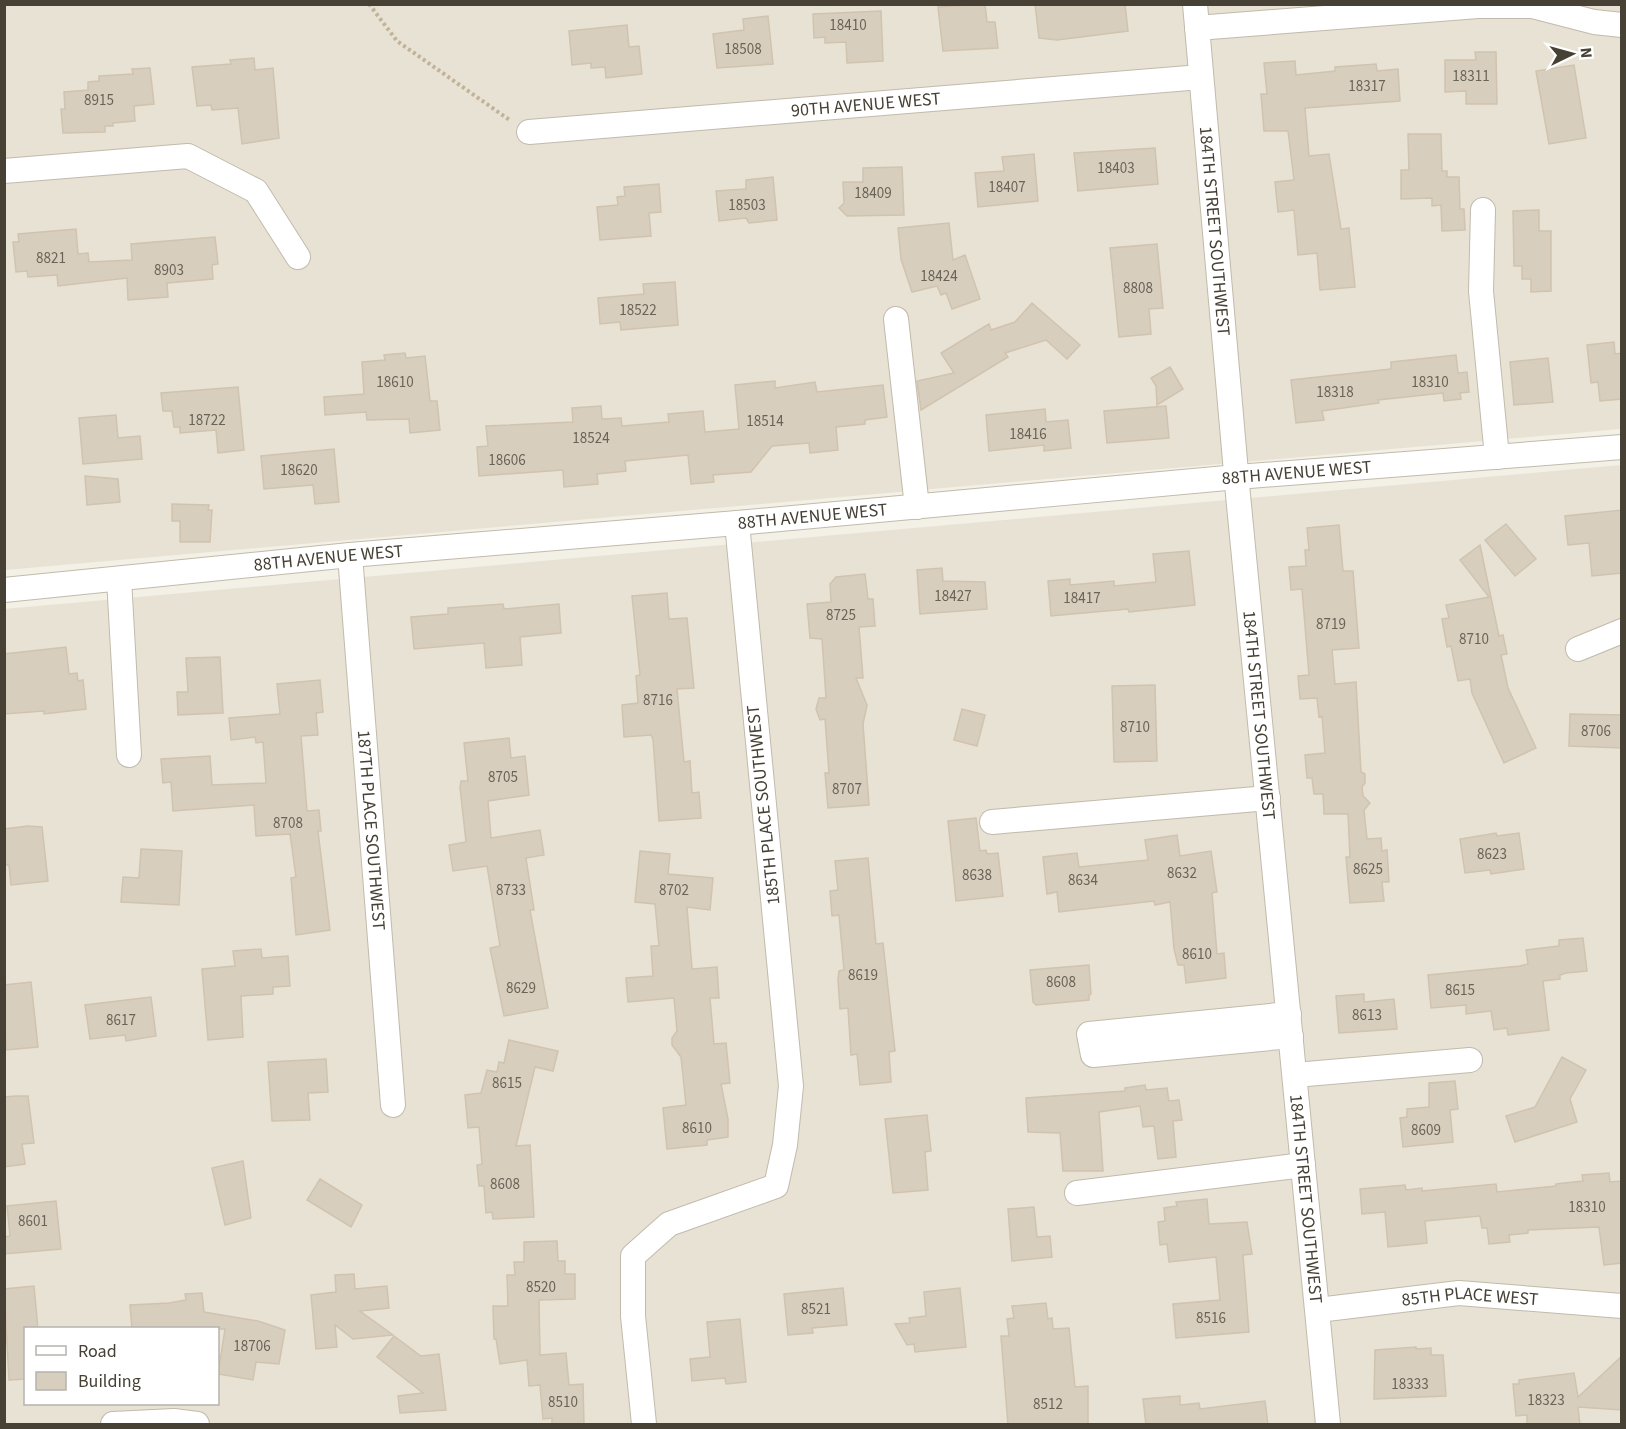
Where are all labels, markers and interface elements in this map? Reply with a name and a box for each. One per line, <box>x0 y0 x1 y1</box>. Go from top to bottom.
house number: 18410 <box>829 15 867 36</box>
north arrow <box>1542 24 1602 84</box>
house number: 18508 <box>724 39 762 60</box>
text: N <box>1575 47 1597 59</box>
house number: 18311 <box>1452 66 1490 87</box>
house number: 18317 <box>1348 76 1386 97</box>
street label: 90TH AVENUE WEST <box>790 86 942 124</box>
house number: 8915 <box>84 90 114 111</box>
street label: 184TH STREET SOUTHWEST <box>1193 125 1236 337</box>
house number: 18403 <box>1097 158 1135 179</box>
house number: 18407 <box>988 177 1026 198</box>
house number: 18409 <box>854 183 892 204</box>
house number: 18503 <box>728 195 766 216</box>
house number: 8821 <box>36 248 66 269</box>
house number: 8903 <box>154 260 184 281</box>
house number: 18424 <box>920 266 958 287</box>
house number: 8808 <box>1123 278 1153 299</box>
house number: 18522 <box>619 300 657 321</box>
house number: 18610 <box>376 372 414 393</box>
house number: 18310 <box>1411 372 1449 393</box>
house number: 18318 <box>1316 382 1354 403</box>
house number: 18722 <box>188 410 226 431</box>
house number: 18514 <box>746 411 784 432</box>
house number: 18416 <box>1009 424 1047 445</box>
house number: 18524 <box>572 428 610 449</box>
house number: 18606 <box>488 450 526 471</box>
street label: 88TH AVENUE WEST <box>1221 455 1373 491</box>
house number: 18620 <box>280 460 318 481</box>
street label: 88TH AVENUE WEST <box>737 497 889 536</box>
street label: 88TH AVENUE WEST <box>252 539 405 578</box>
house number: 18427 <box>934 586 972 607</box>
house number: 18417 <box>1063 588 1101 609</box>
house number: 8725 <box>826 605 856 626</box>
street label: 184TH STREET SOUTHWEST <box>1236 609 1281 821</box>
house number: 8719 <box>1316 614 1346 635</box>
house number: 8710 <box>1459 629 1489 650</box>
house number: 8716 <box>643 690 673 711</box>
street label: 185TH PLACE SOUTHWEST <box>741 703 786 906</box>
house number: 8710 <box>1120 717 1150 738</box>
house number: 8706 <box>1581 721 1611 742</box>
street label: 187TH PLACE SOUTHWEST <box>351 729 391 932</box>
house number: 8705 <box>488 767 518 788</box>
house number: 8707 <box>832 779 862 800</box>
house number: 8708 <box>273 813 303 834</box>
house number: 8623 <box>1477 844 1507 865</box>
house number: 8625 <box>1353 859 1383 880</box>
house number: 8632 <box>1167 863 1197 884</box>
house number: 8638 <box>962 865 992 886</box>
house number: 8634 <box>1068 870 1098 891</box>
house number: 8733 <box>496 880 526 901</box>
house number: 8702 <box>659 880 689 901</box>
house number: 8610 <box>1182 944 1212 965</box>
house number: 8619 <box>848 965 878 986</box>
house number: 8608 <box>1046 972 1076 993</box>
house number: 8629 <box>506 978 536 999</box>
house number: 8615 <box>1445 980 1475 1001</box>
house number: 8613 <box>1352 1005 1382 1026</box>
house number: 8617 <box>106 1010 136 1031</box>
house number: 8615 <box>492 1073 522 1094</box>
street label: 184TH STREET SOUTHWEST <box>1283 1093 1328 1305</box>
house number: 8610 <box>682 1118 712 1139</box>
house number: 8609 <box>1411 1120 1441 1141</box>
house number: 8608 <box>490 1174 520 1195</box>
house number: 18310 <box>1568 1197 1606 1218</box>
house number: 8601 <box>18 1211 48 1232</box>
house number: 8520 <box>526 1277 556 1298</box>
street label: 85TH PLACE WEST <box>1400 1281 1540 1313</box>
house number: 8521 <box>801 1299 831 1320</box>
house number: 8516 <box>1196 1308 1226 1329</box>
legend <box>24 1327 219 1405</box>
house number: 18706 <box>233 1336 271 1357</box>
text: Road <box>78 1339 117 1364</box>
text: Building <box>78 1369 141 1394</box>
house number: 18333 <box>1391 1374 1429 1395</box>
house number: 18323 <box>1527 1390 1565 1411</box>
house number: 8510 <box>548 1392 578 1413</box>
house number: 8512 <box>1033 1394 1063 1415</box>

